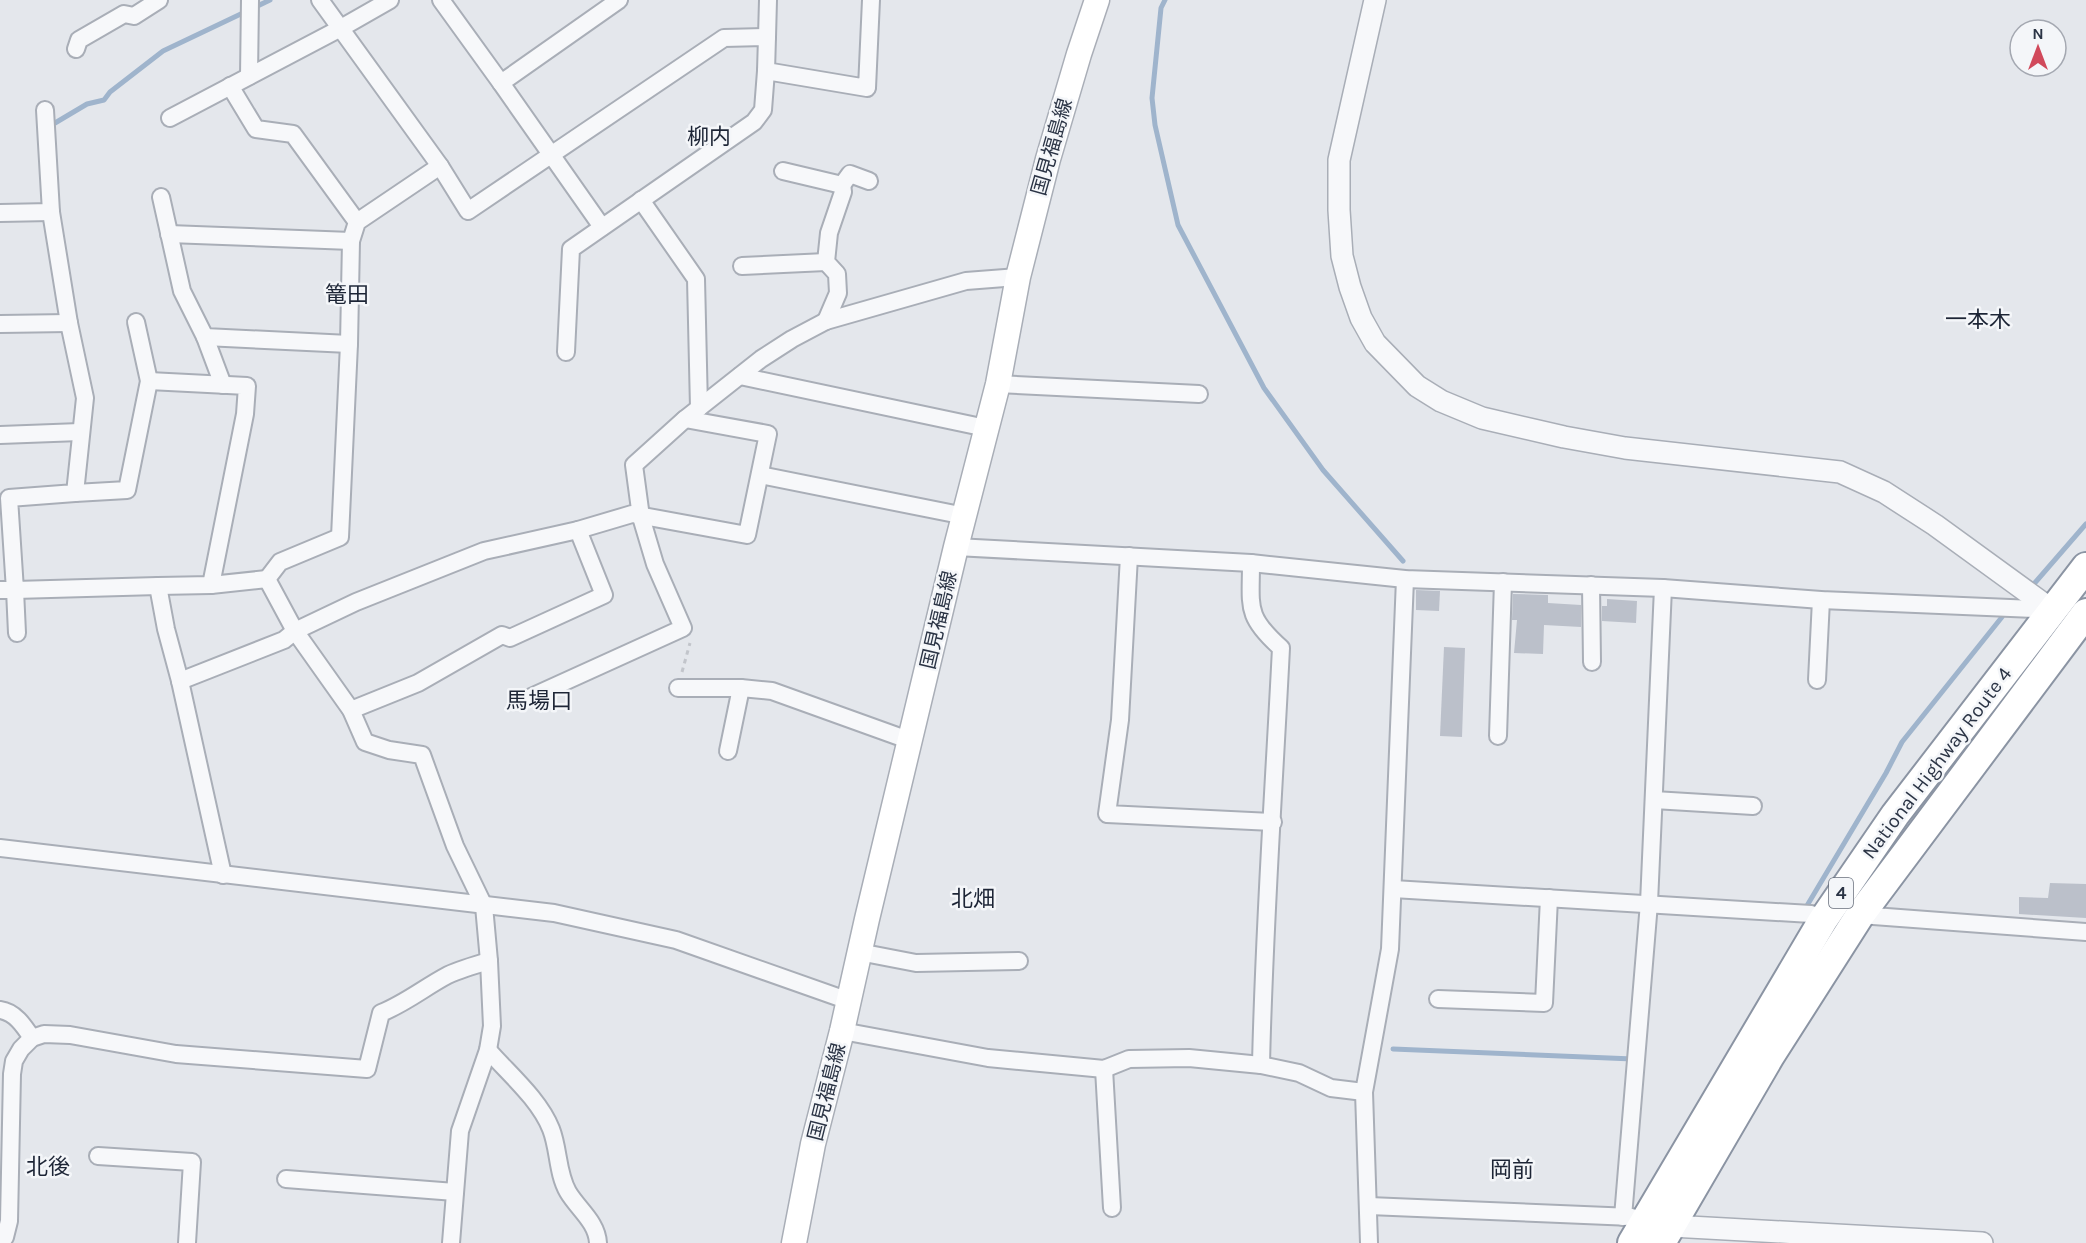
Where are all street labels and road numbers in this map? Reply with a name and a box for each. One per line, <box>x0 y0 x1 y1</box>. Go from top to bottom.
street label: 国見福島線 <box>1027 96 1077 198</box>
street label: 国見福島線 <box>917 569 961 671</box>
street label: National Highway Route 4 <box>1857 663 2017 863</box>
road number: 4 <box>1829 878 1853 908</box>
street label: 国見福島線 <box>804 1041 850 1143</box>

